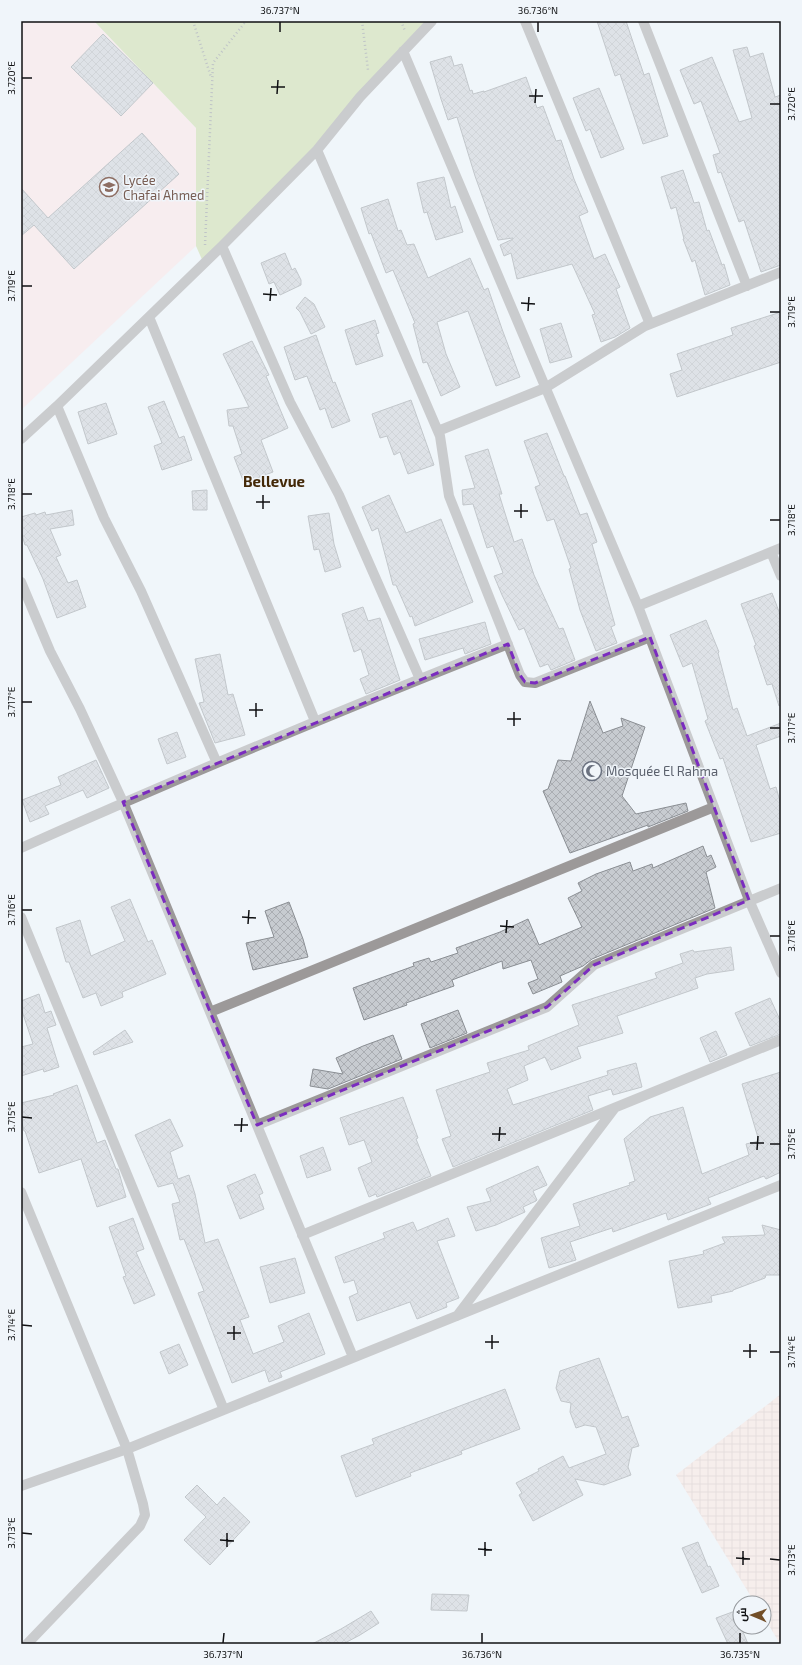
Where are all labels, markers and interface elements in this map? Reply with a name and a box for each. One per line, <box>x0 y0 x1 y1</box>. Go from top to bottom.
text: 36.737°N <box>260 4 300 16</box>
text: 36.736°N <box>518 4 558 16</box>
text: 3.720°E <box>5 61 17 95</box>
text: 3.720°E <box>785 87 797 121</box>
place label: Lycée Chafai Ahmed <box>123 172 204 203</box>
school or university icon: Lycée Chafai Ahmed <box>98 176 120 198</box>
text: 3.719°E <box>5 270 17 302</box>
text: 3.719°E <box>785 296 797 328</box>
district label: Bellevue <box>243 472 305 490</box>
text: 3.718°E <box>5 478 17 510</box>
text: 3.718°E <box>785 504 797 536</box>
text: 3.717°E <box>5 686 17 717</box>
text: 3.717°E <box>785 712 797 743</box>
mosque icon: Mosquée El Rahma <box>581 760 603 782</box>
place label: Mosquée El Rahma <box>606 763 718 779</box>
text: 3.716°E <box>5 894 17 926</box>
text: 3.716°E <box>785 920 797 952</box>
text: 3.715°E <box>5 1101 17 1133</box>
text: 3.715°E <box>785 1128 797 1160</box>
text: 3.714°E <box>5 1309 17 1341</box>
text: 3.714°E <box>785 1336 797 1368</box>
text: 3.713°E <box>5 1517 17 1549</box>
text: 3.713°E <box>785 1544 797 1576</box>
north arrow <box>732 1595 772 1635</box>
text: ش <box>735 1607 749 1622</box>
text: 36.737°N <box>203 1648 243 1660</box>
text: 36.736°N <box>462 1648 502 1660</box>
text: 36.735°N <box>720 1648 760 1660</box>

